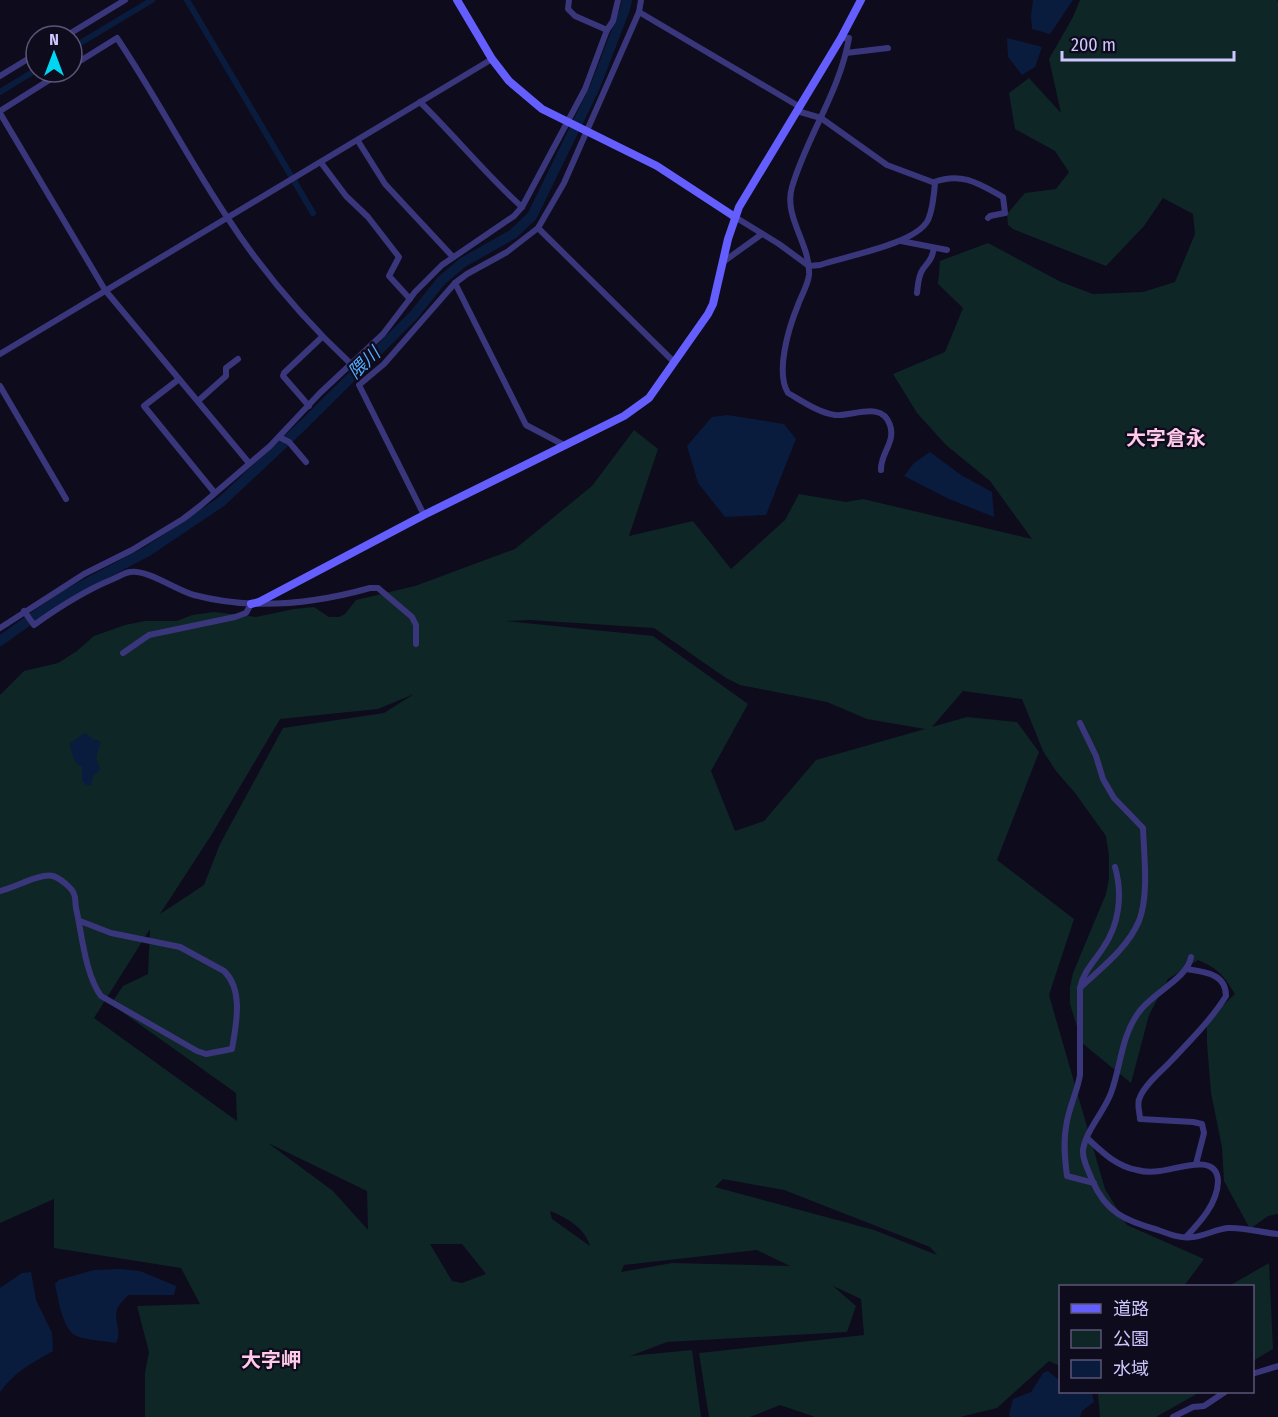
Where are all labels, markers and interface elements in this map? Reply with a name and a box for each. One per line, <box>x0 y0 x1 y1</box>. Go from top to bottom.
north arrow <box>24 24 84 84</box>
scale bar <box>1062 24 1234 62</box>
text: N <box>49 30 59 49</box>
text: 200 m <box>1071 34 1116 56</box>
water label: 隈川 <box>343 341 386 383</box>
district label: 大字倉永 <box>1126 426 1206 450</box>
legend <box>1059 1285 1254 1393</box>
text: 道路 <box>1113 1298 1149 1320</box>
text: 公園 <box>1113 1328 1149 1350</box>
district label: 大字岬 <box>241 1348 301 1372</box>
text: 水域 <box>1113 1358 1149 1380</box>

